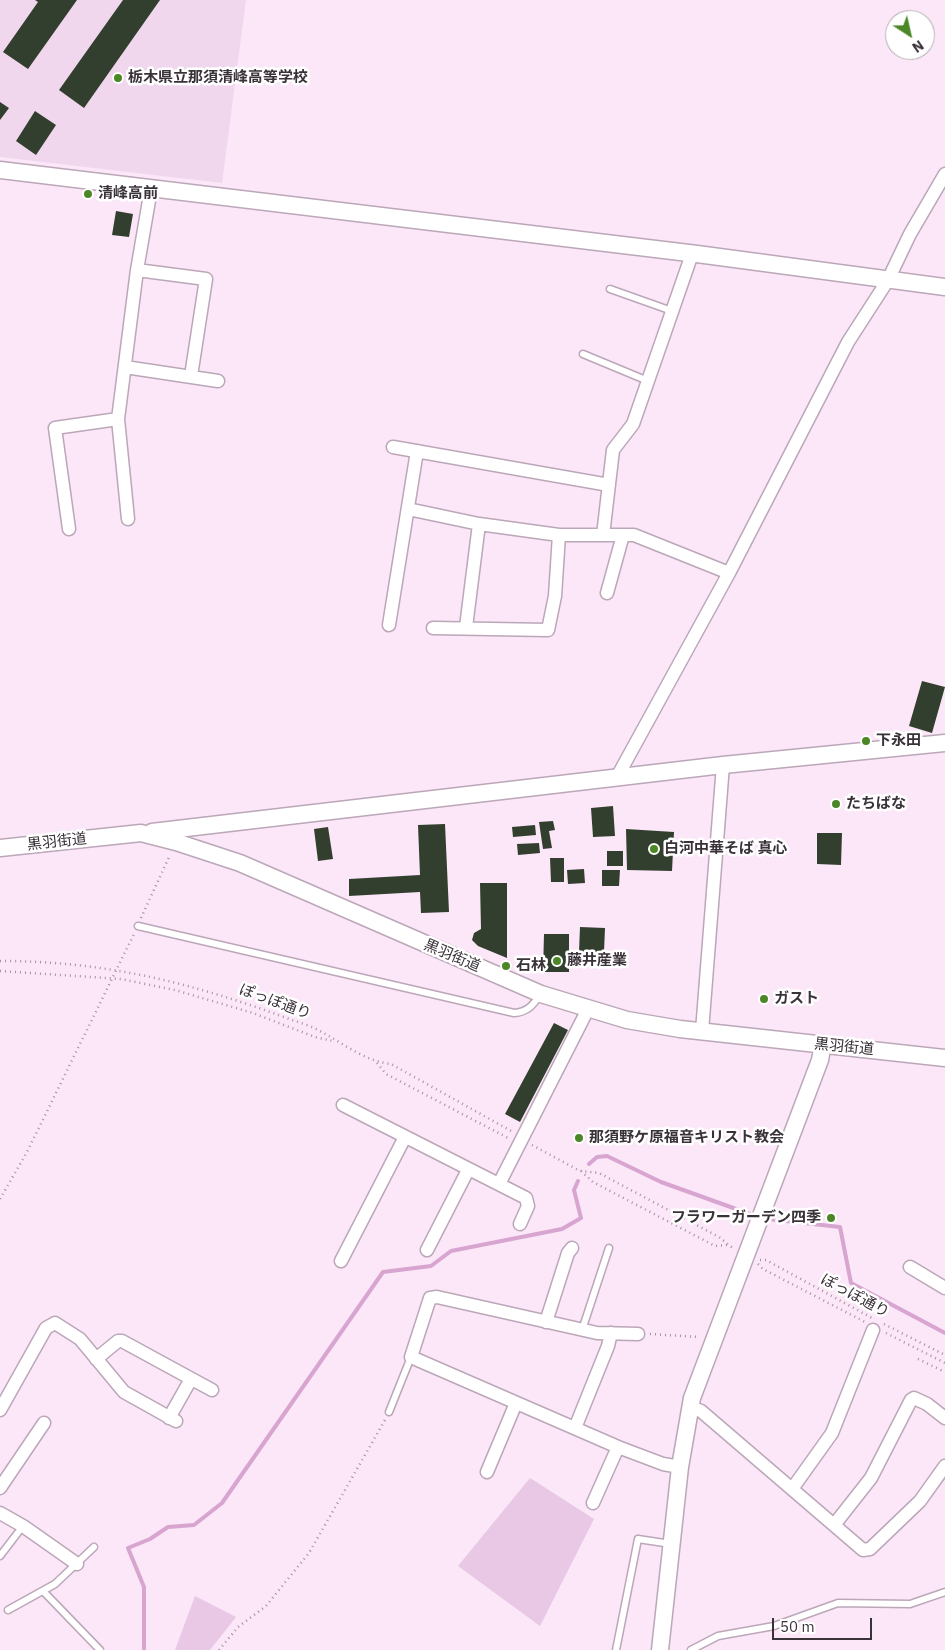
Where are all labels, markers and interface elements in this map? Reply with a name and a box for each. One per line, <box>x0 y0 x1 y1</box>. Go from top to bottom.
north arrow <box>885 10 935 60</box>
text: N <box>909 36 927 57</box>
place label: 栃木県立那須清峰高等学校 <box>128 69 308 87</box>
marker: 栃木県立那須清峰高等学校 <box>112 72 124 84</box>
place label: 清峰高前 <box>98 185 158 203</box>
marker: 清峰高前 <box>82 188 94 200</box>
place label: 下永田 <box>876 732 921 750</box>
marker: 下永田 <box>860 735 872 747</box>
place label: たちばな <box>846 795 906 813</box>
marker: たちばな <box>830 798 842 810</box>
street label: 黒羽街道 <box>26 830 88 854</box>
place label: 白河中華そば 真心 <box>664 840 788 858</box>
marker: 白河中華そば 真心 <box>648 843 660 855</box>
street label: 黒羽街道 <box>421 936 483 976</box>
place label: 藤井産業 <box>567 952 627 970</box>
marker: 藤井産業 <box>551 955 563 967</box>
place label: 石林 <box>516 957 546 975</box>
marker: 石林 <box>500 960 512 972</box>
street label: ぽっぽ通り <box>237 981 313 1023</box>
place label: ガスト <box>774 990 819 1008</box>
marker: ガスト <box>758 993 770 1005</box>
street label: 黒羽街道 <box>813 1035 875 1059</box>
place label: 那須野ケ原福音キリスト教会 <box>589 1129 784 1147</box>
marker: 那須野ケ原福音キリスト教会 <box>573 1132 585 1144</box>
place label: フラワーガーデン四季 <box>671 1209 821 1227</box>
marker: フラワーガーデン四季 <box>825 1212 837 1224</box>
street label: ぽっぽ通り <box>818 1270 892 1322</box>
scale bar <box>775 1608 875 1640</box>
text: 50 m <box>780 1617 815 1636</box>

